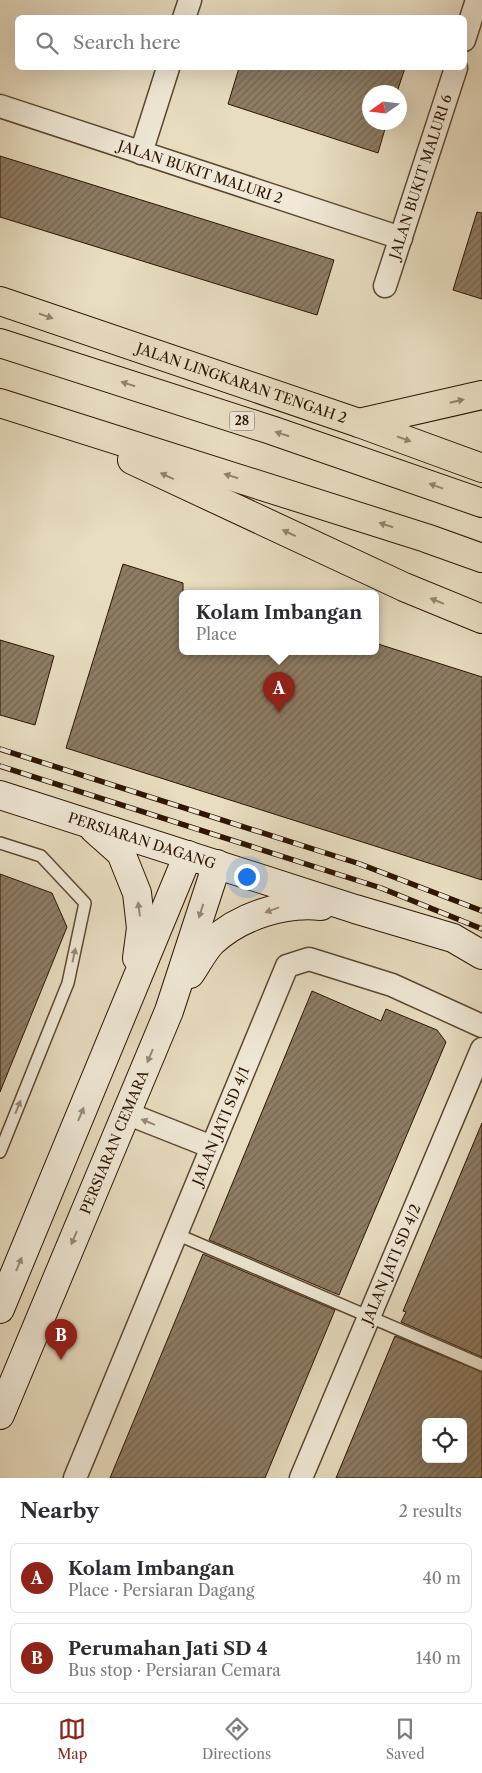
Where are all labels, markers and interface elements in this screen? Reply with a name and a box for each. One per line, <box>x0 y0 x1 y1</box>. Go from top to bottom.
search box <box>15 15 467 70</box>
icon: search <box>33 29 61 57</box>
text: Search here <box>73 31 181 54</box>
north arrow <box>362 85 407 130</box>
street label: JALAN BUKIT MALURI 6 <box>385 92 456 263</box>
street label: JALAN BUKIT MALURI 2 <box>114 136 285 207</box>
one-way arrow <box>39 313 54 320</box>
street label: JALAN LINGKARAN TENGAH 2 <box>132 338 349 427</box>
one-way arrow <box>120 380 135 388</box>
one-way arrow <box>450 397 465 405</box>
road number: 28 <box>230 412 254 431</box>
one-way arrow <box>275 430 290 437</box>
one-way arrow <box>397 435 412 443</box>
one-way arrow <box>160 472 174 480</box>
one-way arrow <box>223 472 238 480</box>
one-way arrow <box>428 482 443 490</box>
one-way arrow <box>378 521 393 529</box>
one-way arrow <box>282 529 296 537</box>
popup <box>179 590 379 655</box>
one-way arrow <box>429 597 444 605</box>
text: Kolam Imbangan <box>196 601 362 624</box>
text: Place <box>196 624 237 644</box>
pin: A <box>263 672 295 713</box>
street label: PERSIARAN DAGANG <box>66 808 218 873</box>
your location <box>234 864 260 890</box>
one-way arrow <box>135 900 143 916</box>
one-way arrow <box>197 903 205 918</box>
one-way arrow <box>265 907 280 914</box>
one-way arrow <box>70 947 78 962</box>
one-way arrow <box>145 1049 153 1063</box>
street label: JALAN JATI SD 4/1 <box>187 1064 253 1190</box>
street label: PERSIARAN CEMARA <box>76 1067 153 1217</box>
one-way arrow <box>14 1099 22 1114</box>
one-way arrow <box>77 1106 85 1121</box>
one-way arrow <box>140 1118 155 1126</box>
street label: JALAN JATI SD 4/2 <box>357 1201 425 1329</box>
one-way arrow <box>69 1231 77 1245</box>
one-way arrow <box>15 1257 23 1271</box>
pin: B <box>45 1319 77 1360</box>
map controls <box>422 1418 467 1463</box>
button: locate <box>422 1418 467 1463</box>
text: Nearby <box>20 1498 99 1523</box>
text: 2 results <box>399 1501 462 1521</box>
text: Kolam Imbangan <box>68 1557 234 1580</box>
text: A <box>31 1568 43 1588</box>
text: 40 m <box>422 1568 461 1588</box>
text: Place · Persiaran Dagang <box>68 1580 254 1600</box>
text: Perumahan Jati SD 4 <box>68 1637 268 1660</box>
text: B <box>31 1648 43 1668</box>
text: 140 m <box>416 1648 461 1668</box>
text: Bus stop · Persiaran Cemara <box>68 1660 281 1680</box>
tab: Map <box>57 1715 87 1763</box>
tab: Directions <box>202 1715 271 1763</box>
tab: Saved <box>386 1715 425 1763</box>

